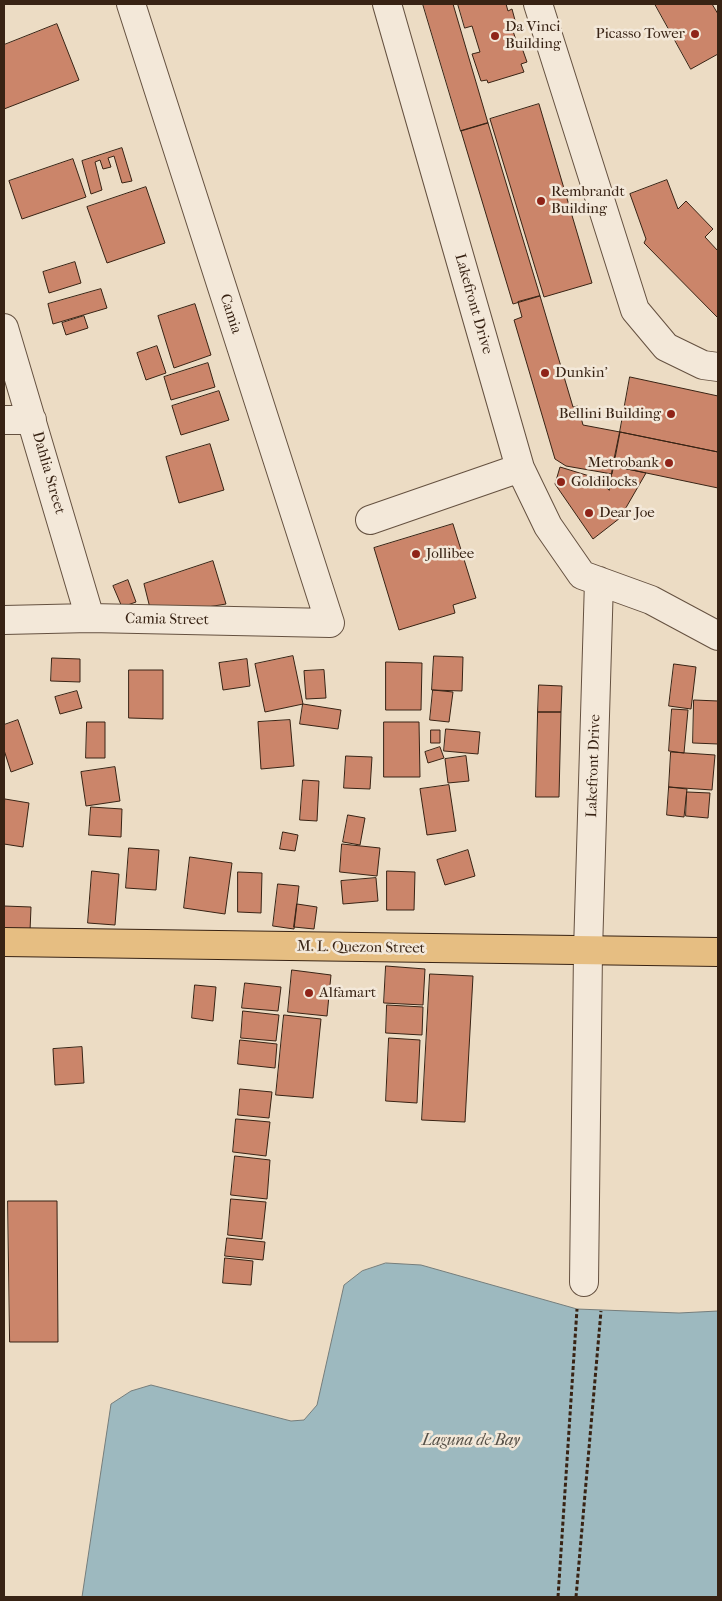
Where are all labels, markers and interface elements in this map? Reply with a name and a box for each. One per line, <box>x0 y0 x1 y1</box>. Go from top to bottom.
place label: Da Vinci Building <box>505 18 561 53</box>
place label: Picasso Tower <box>595 25 685 43</box>
marker: Picasso Tower <box>689 28 701 40</box>
marker: Da Vinci Building <box>489 30 501 42</box>
place label: Rembrandt Building <box>551 183 625 218</box>
marker: Rembrandt Building <box>535 195 547 207</box>
street label: Lakefront Drive <box>450 252 496 356</box>
street label: Camia <box>215 292 245 336</box>
place label: Dunkin' <box>555 364 608 382</box>
marker: Dunkin' <box>539 367 551 379</box>
place label: Bellini Building <box>559 405 661 423</box>
marker: Bellini Building <box>665 408 677 420</box>
street label: Dahlia Street <box>28 430 68 516</box>
place label: Metrobank <box>588 454 659 472</box>
marker: Metrobank <box>663 457 675 469</box>
place label: Goldilocks <box>571 473 637 491</box>
marker: Goldilocks <box>555 476 567 488</box>
place label: Dear Joe <box>599 504 655 522</box>
marker: Dear Joe <box>583 507 595 519</box>
place label: Jollibee <box>426 545 474 563</box>
marker: Jollibee <box>410 548 422 560</box>
street label: Camia Street <box>125 610 209 630</box>
street label: Lakefront Drive <box>583 714 605 818</box>
street label: M. L. Quezon Street <box>297 938 425 958</box>
place label: Alfamart <box>319 984 376 1002</box>
marker: Alfamart <box>303 987 315 999</box>
water label: Laguna de Bay <box>422 1431 520 1451</box>

